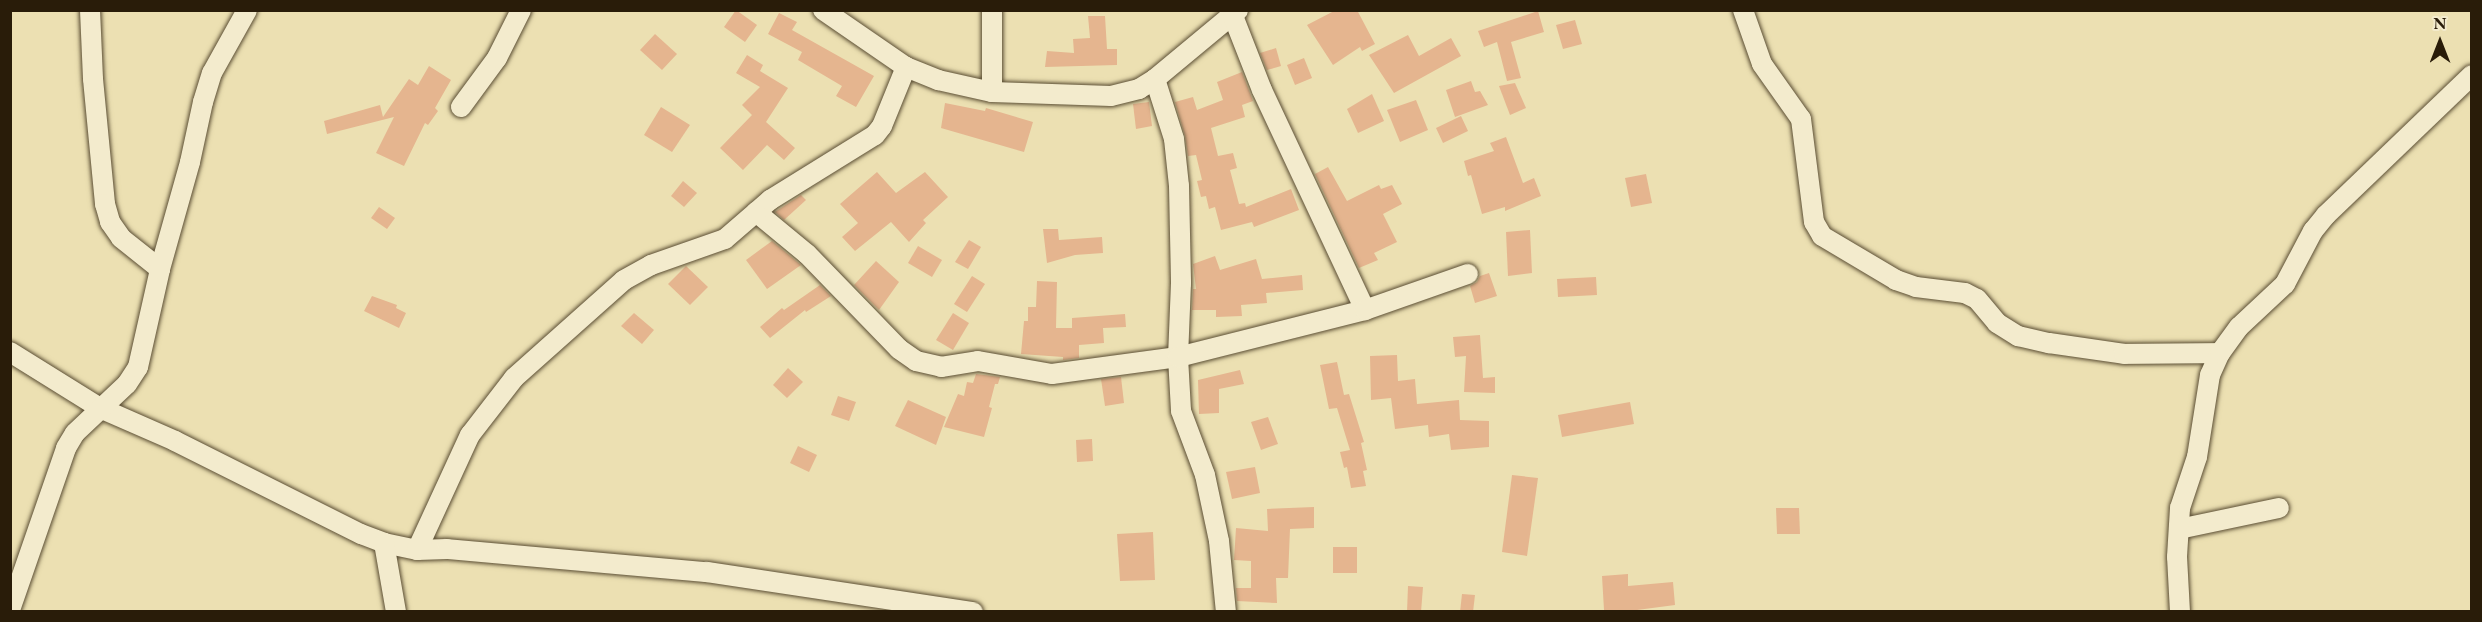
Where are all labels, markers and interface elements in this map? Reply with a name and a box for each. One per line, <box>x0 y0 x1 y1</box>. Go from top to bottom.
north arrow <box>2410 12 2470 72</box>
text: N <box>2434 13 2446 34</box>

